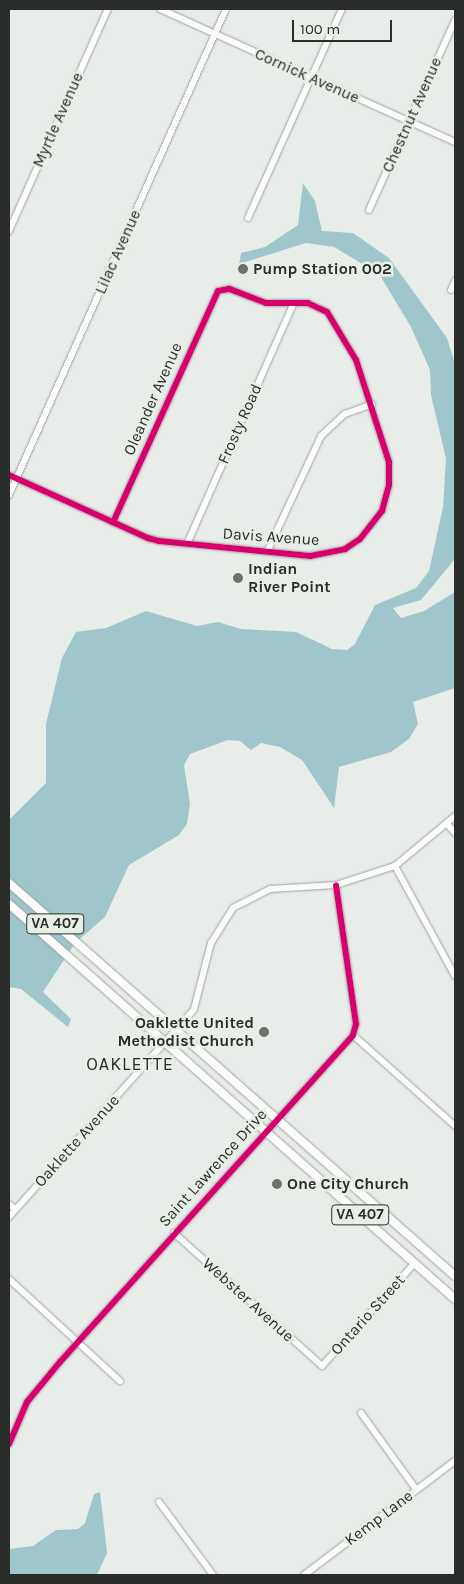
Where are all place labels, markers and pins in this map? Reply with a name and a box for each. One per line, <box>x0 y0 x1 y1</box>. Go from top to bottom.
place label: Pump Station 002 <box>253 259 392 279</box>
marker: Pump Station 002 <box>237 263 249 275</box>
place label: Indian River Point <box>248 559 331 597</box>
marker: Indian River Point <box>232 572 244 584</box>
place label: Oaklette United Methodist Church <box>117 1013 254 1051</box>
marker: Oaklette United Methodist Church <box>258 1026 270 1038</box>
place label: One City Church <box>287 1174 409 1194</box>
marker: One City Church <box>271 1178 283 1190</box>

